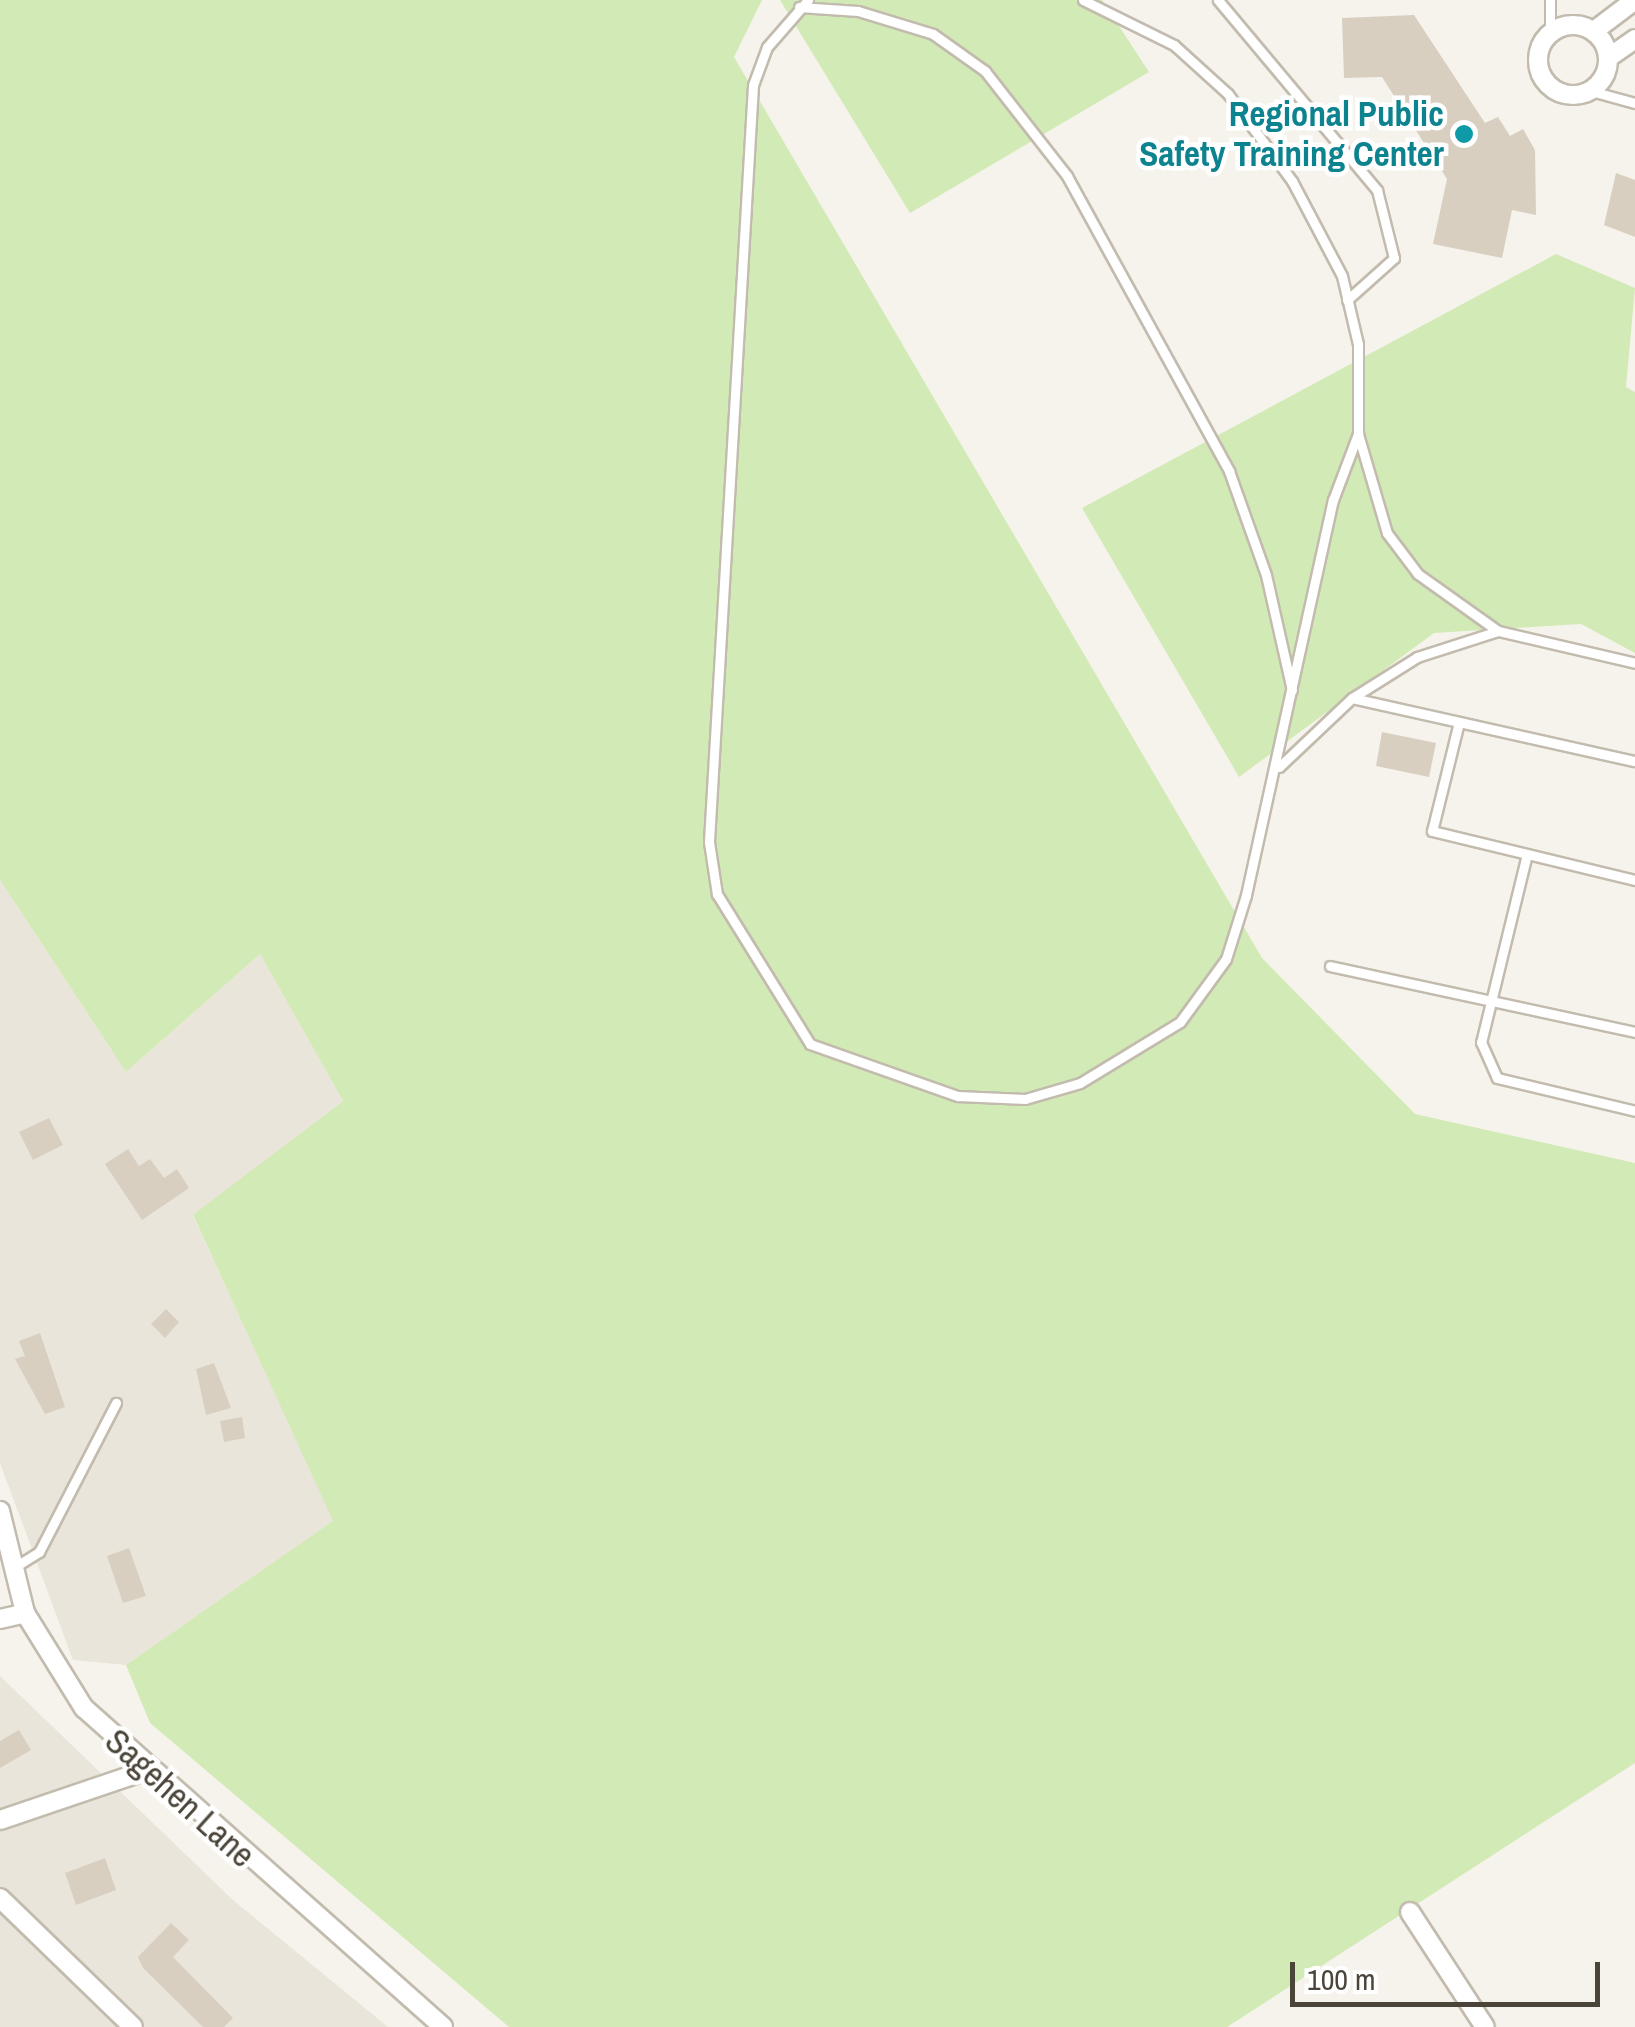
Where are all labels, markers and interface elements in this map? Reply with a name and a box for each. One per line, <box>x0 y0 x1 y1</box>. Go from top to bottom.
place label: Regional Public Safety Training Center <box>1139 93 1444 175</box>
marker: Regional Public Safety Training Center <box>1453 123 1475 145</box>
street label: Sagehen Lane <box>97 1720 263 1876</box>
scale bar <box>1295 1942 1605 2004</box>
text: 100 m <box>1307 1959 1375 1999</box>

